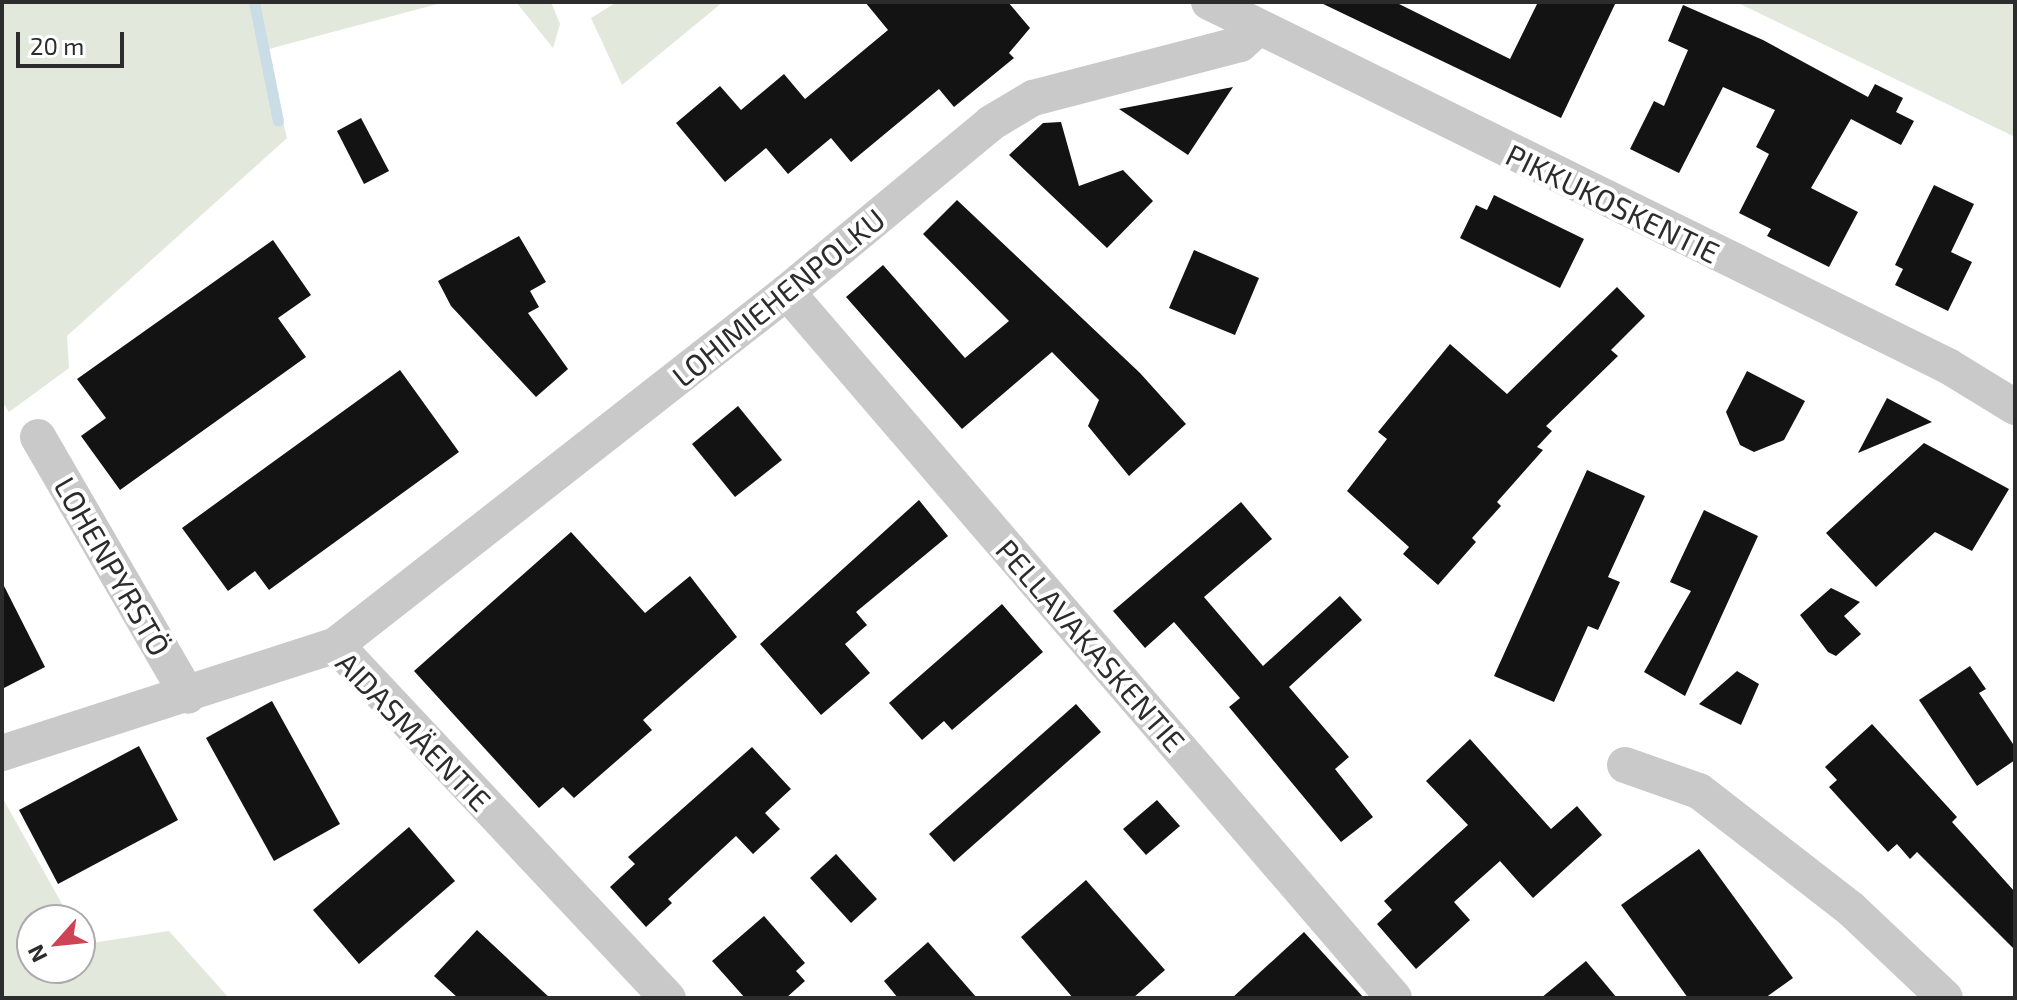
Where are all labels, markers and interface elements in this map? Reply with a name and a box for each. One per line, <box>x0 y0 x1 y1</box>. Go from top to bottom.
scale bar <box>20 16 128 66</box>
text: 20 m <box>30 31 84 60</box>
street label: PIKKUKOSKENTIE <box>1501 136 1725 270</box>
street label: LOHIMIEHENPOLKU <box>665 200 891 394</box>
street label: LOHENPYRSTÖ <box>47 470 179 662</box>
street label: PELLAVAKASKENTIE <box>989 531 1193 759</box>
street label: AIDASMÄENTIE <box>329 644 499 818</box>
north arrow <box>16 904 96 984</box>
text: N <box>21 941 52 967</box>

